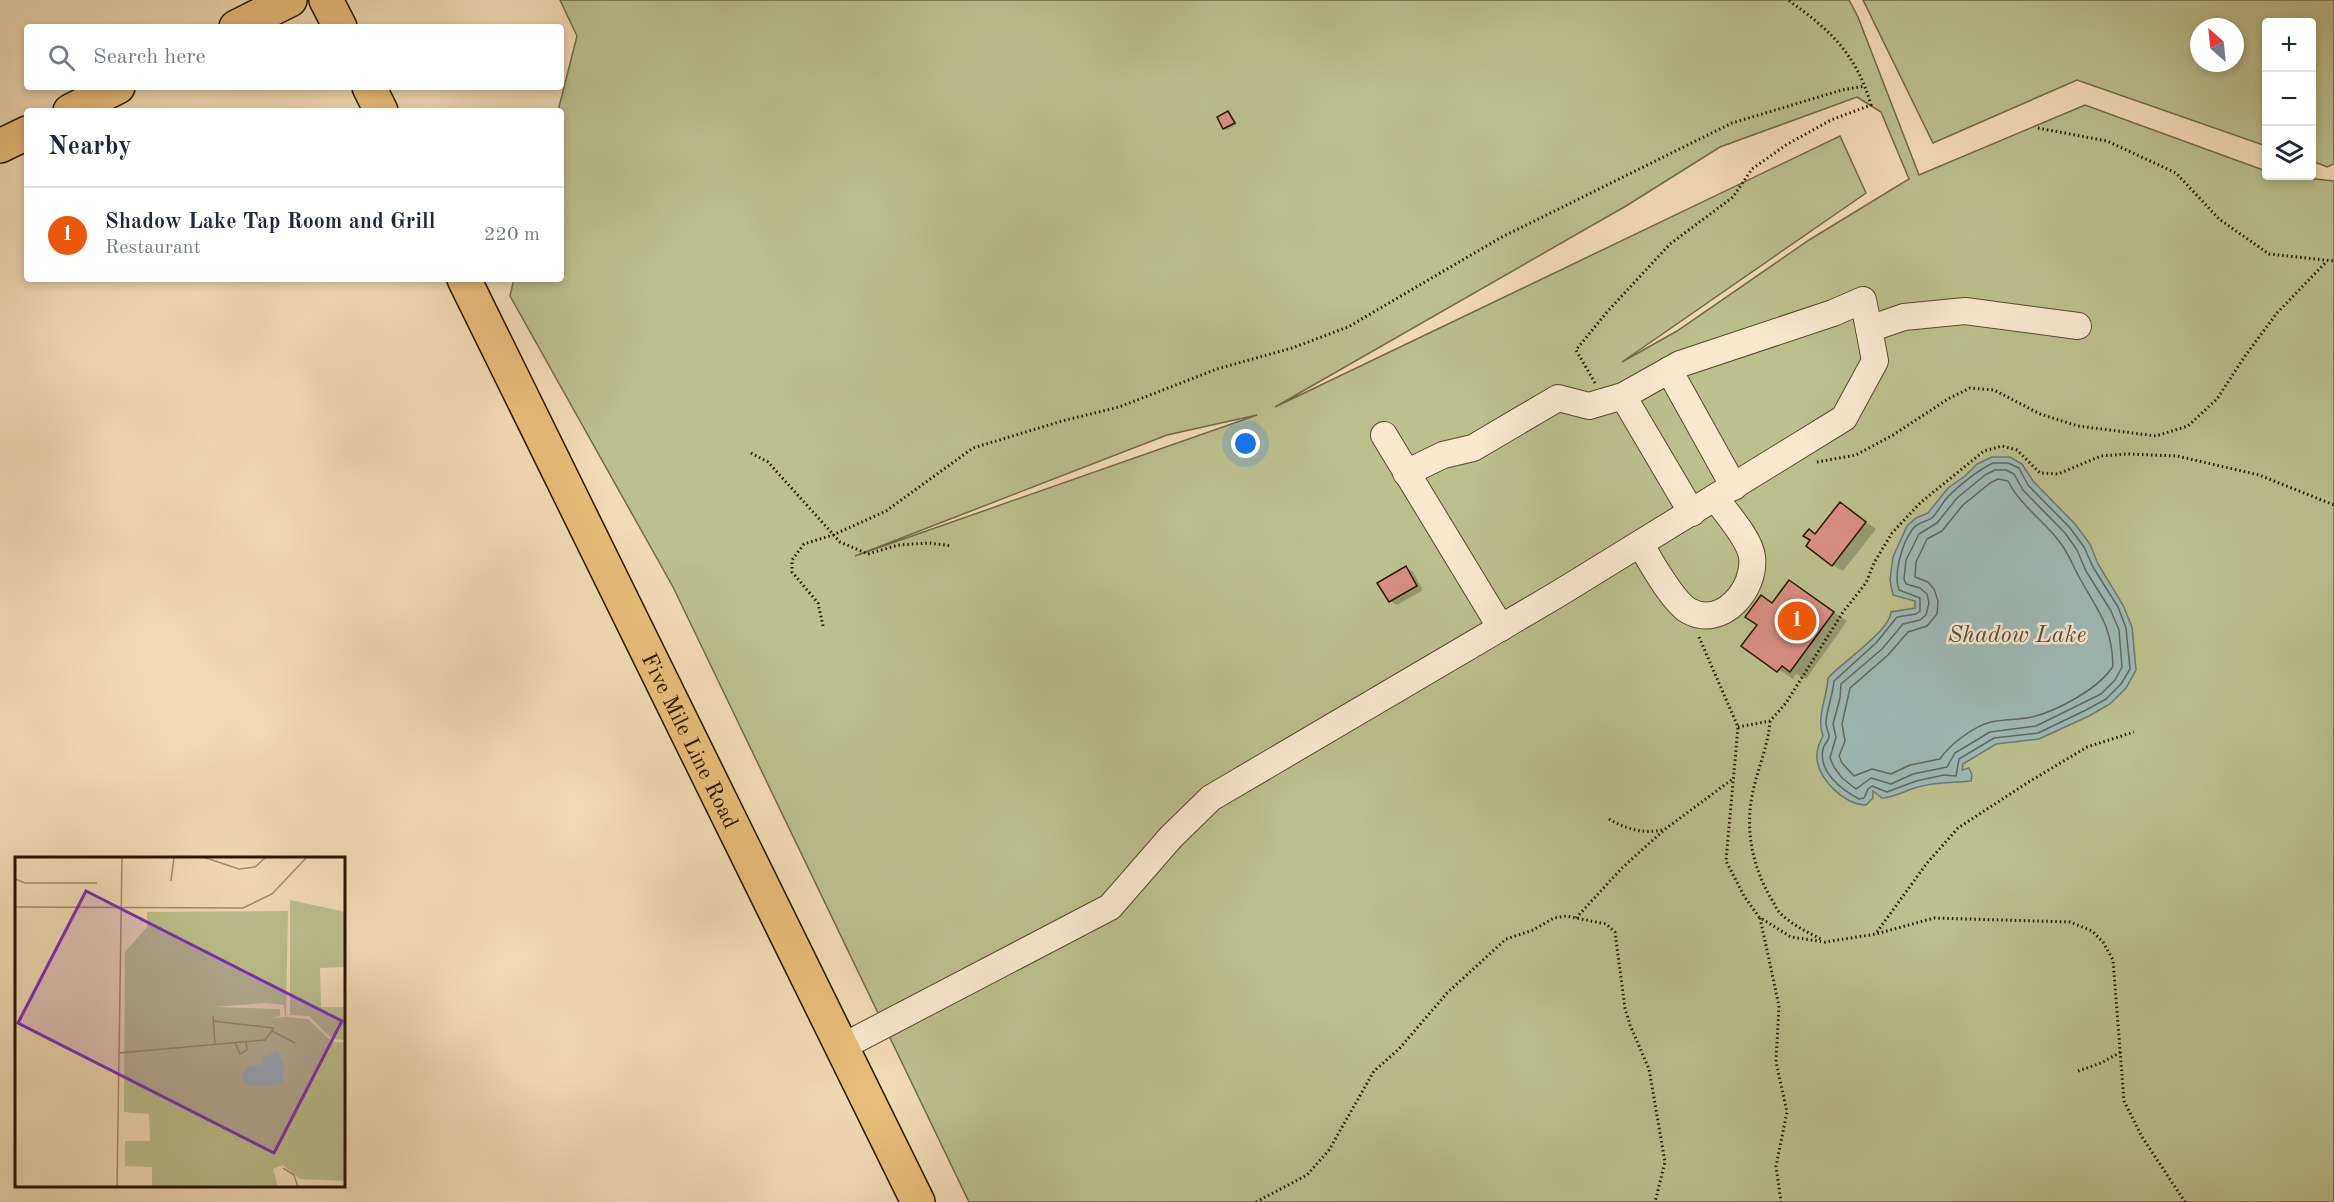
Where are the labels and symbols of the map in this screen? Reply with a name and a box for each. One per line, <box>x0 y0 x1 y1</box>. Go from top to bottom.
north arrow <box>2190 18 2244 72</box>
your location <box>1231 429 1260 458</box>
pin: 1 <box>1778 598 1816 644</box>
water label: Shadow Lake <box>1948 624 2086 648</box>
street label: Five Mile Line Road <box>637 650 741 832</box>
inset map <box>15 857 345 1187</box>

